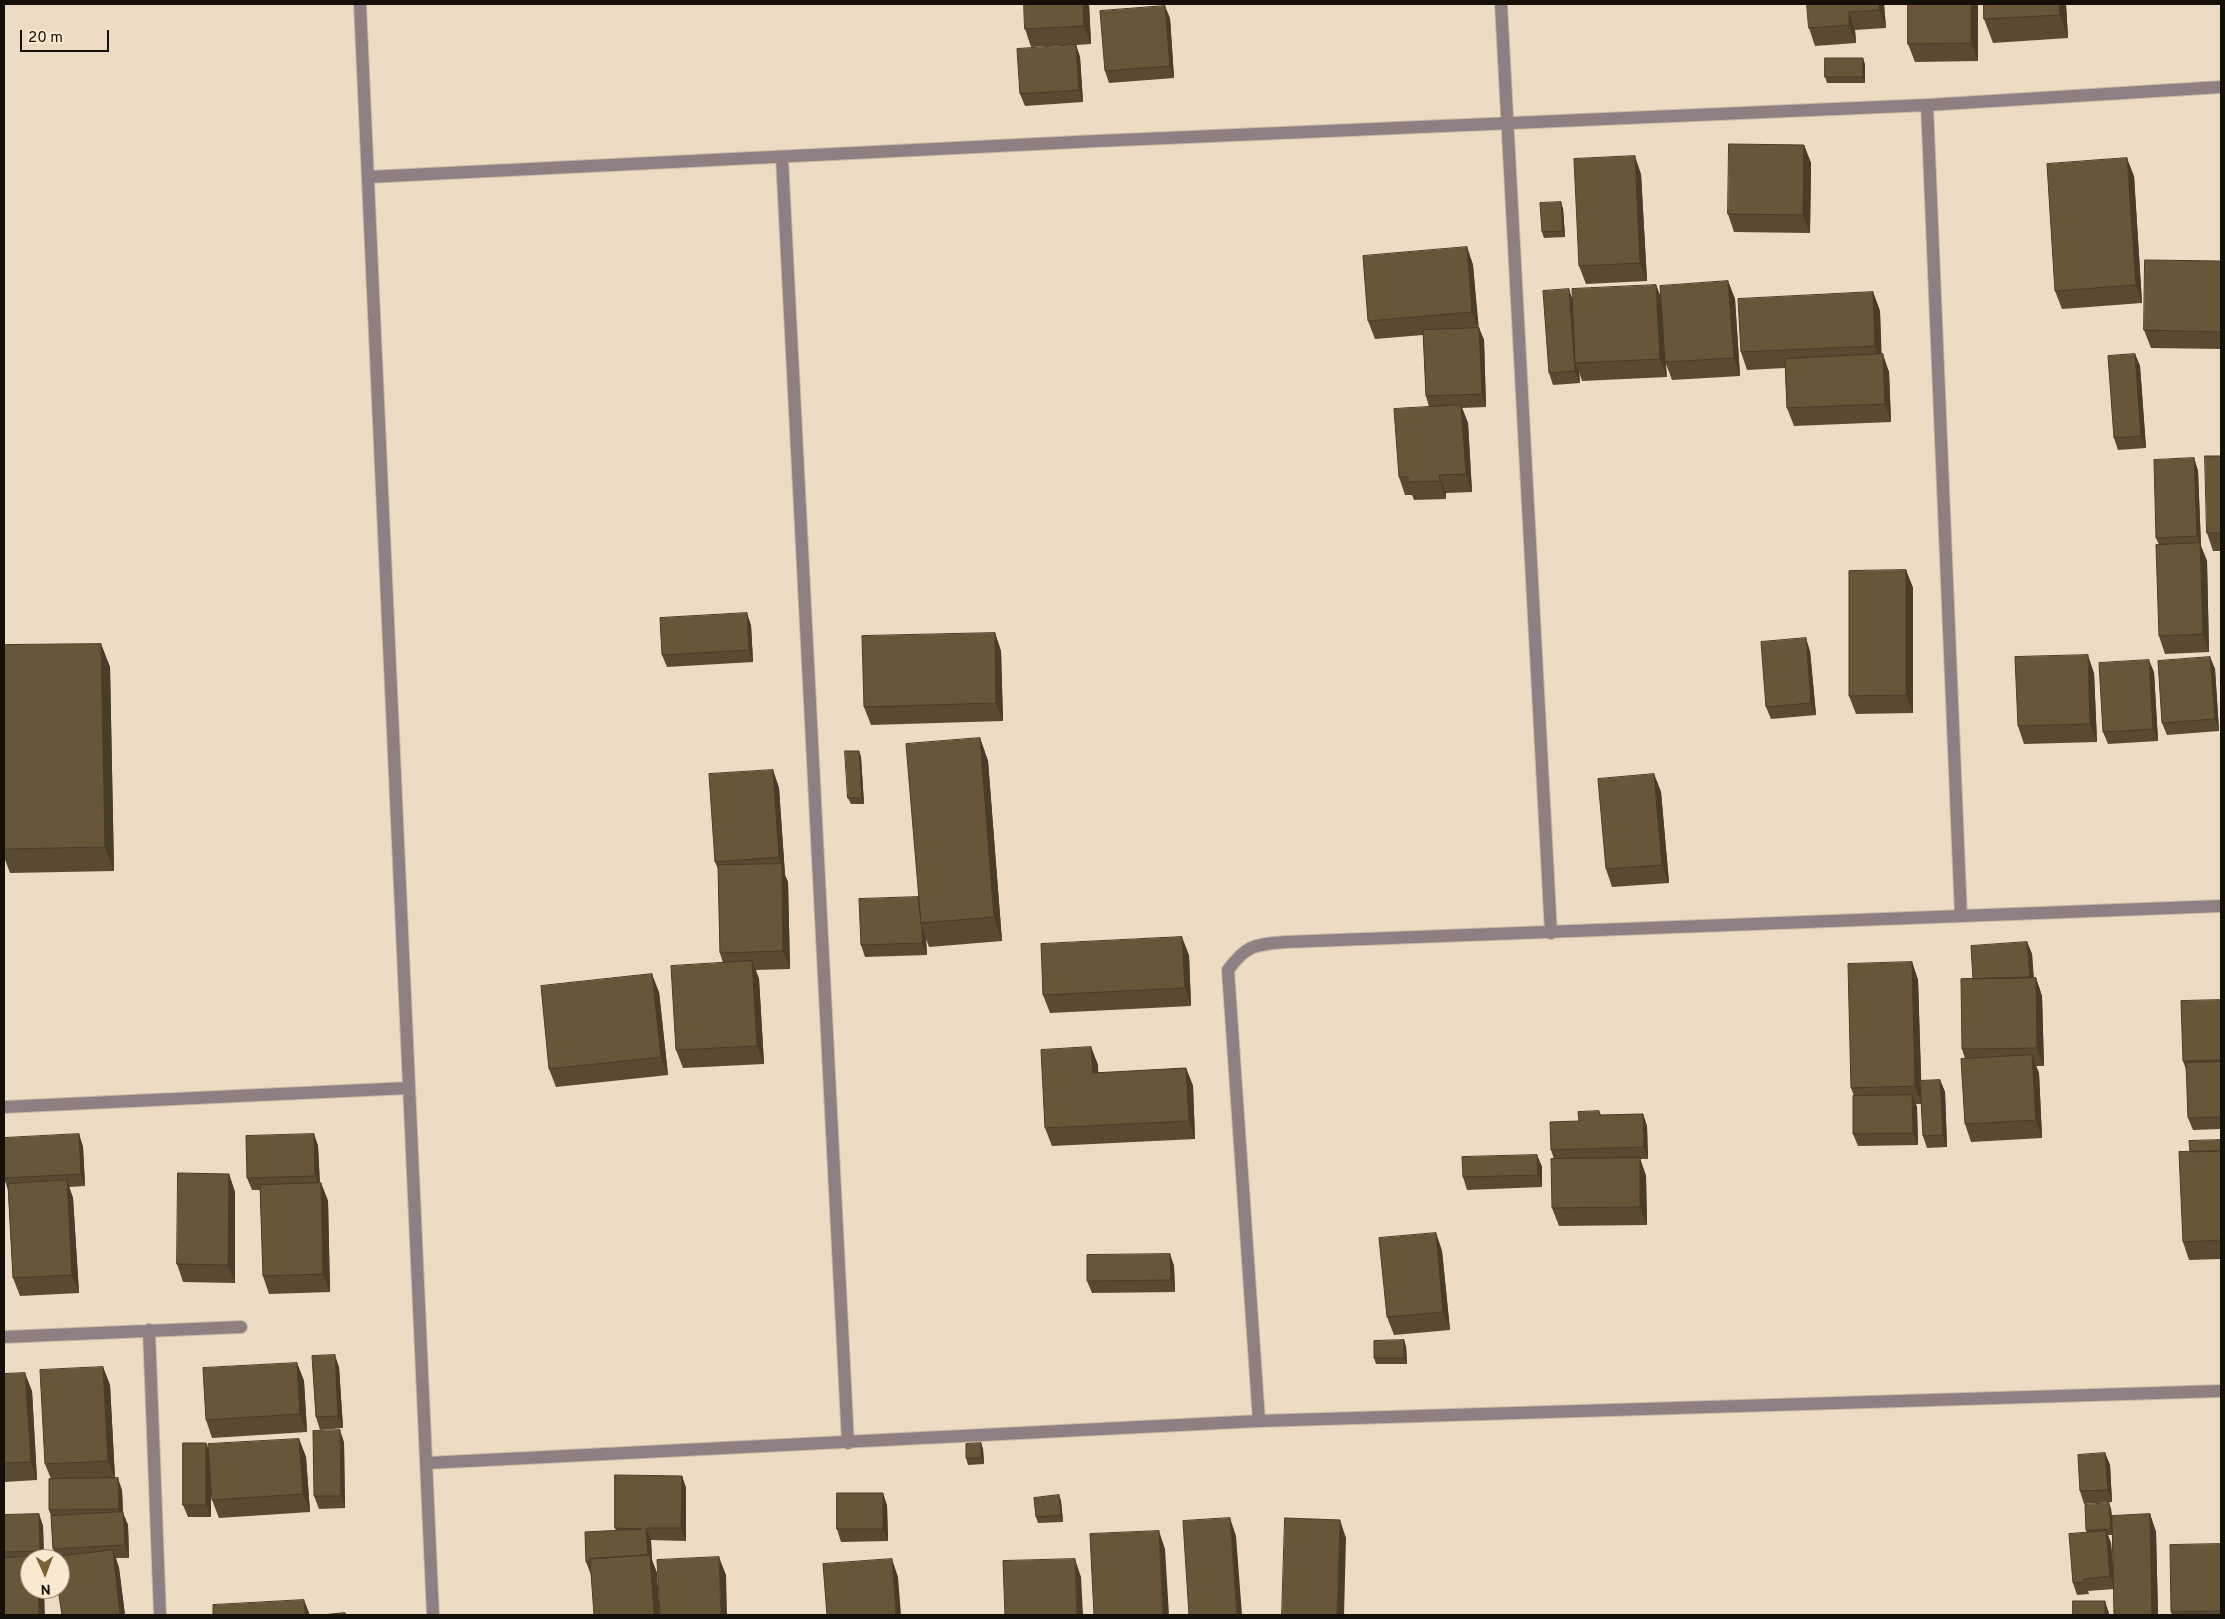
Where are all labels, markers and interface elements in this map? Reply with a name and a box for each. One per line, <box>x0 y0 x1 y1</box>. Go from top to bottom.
scale bar <box>22 20 111 52</box>
text: 20 m <box>28 29 63 48</box>
north arrow <box>20 1549 70 1599</box>
text: N <box>40 1580 51 1597</box>

